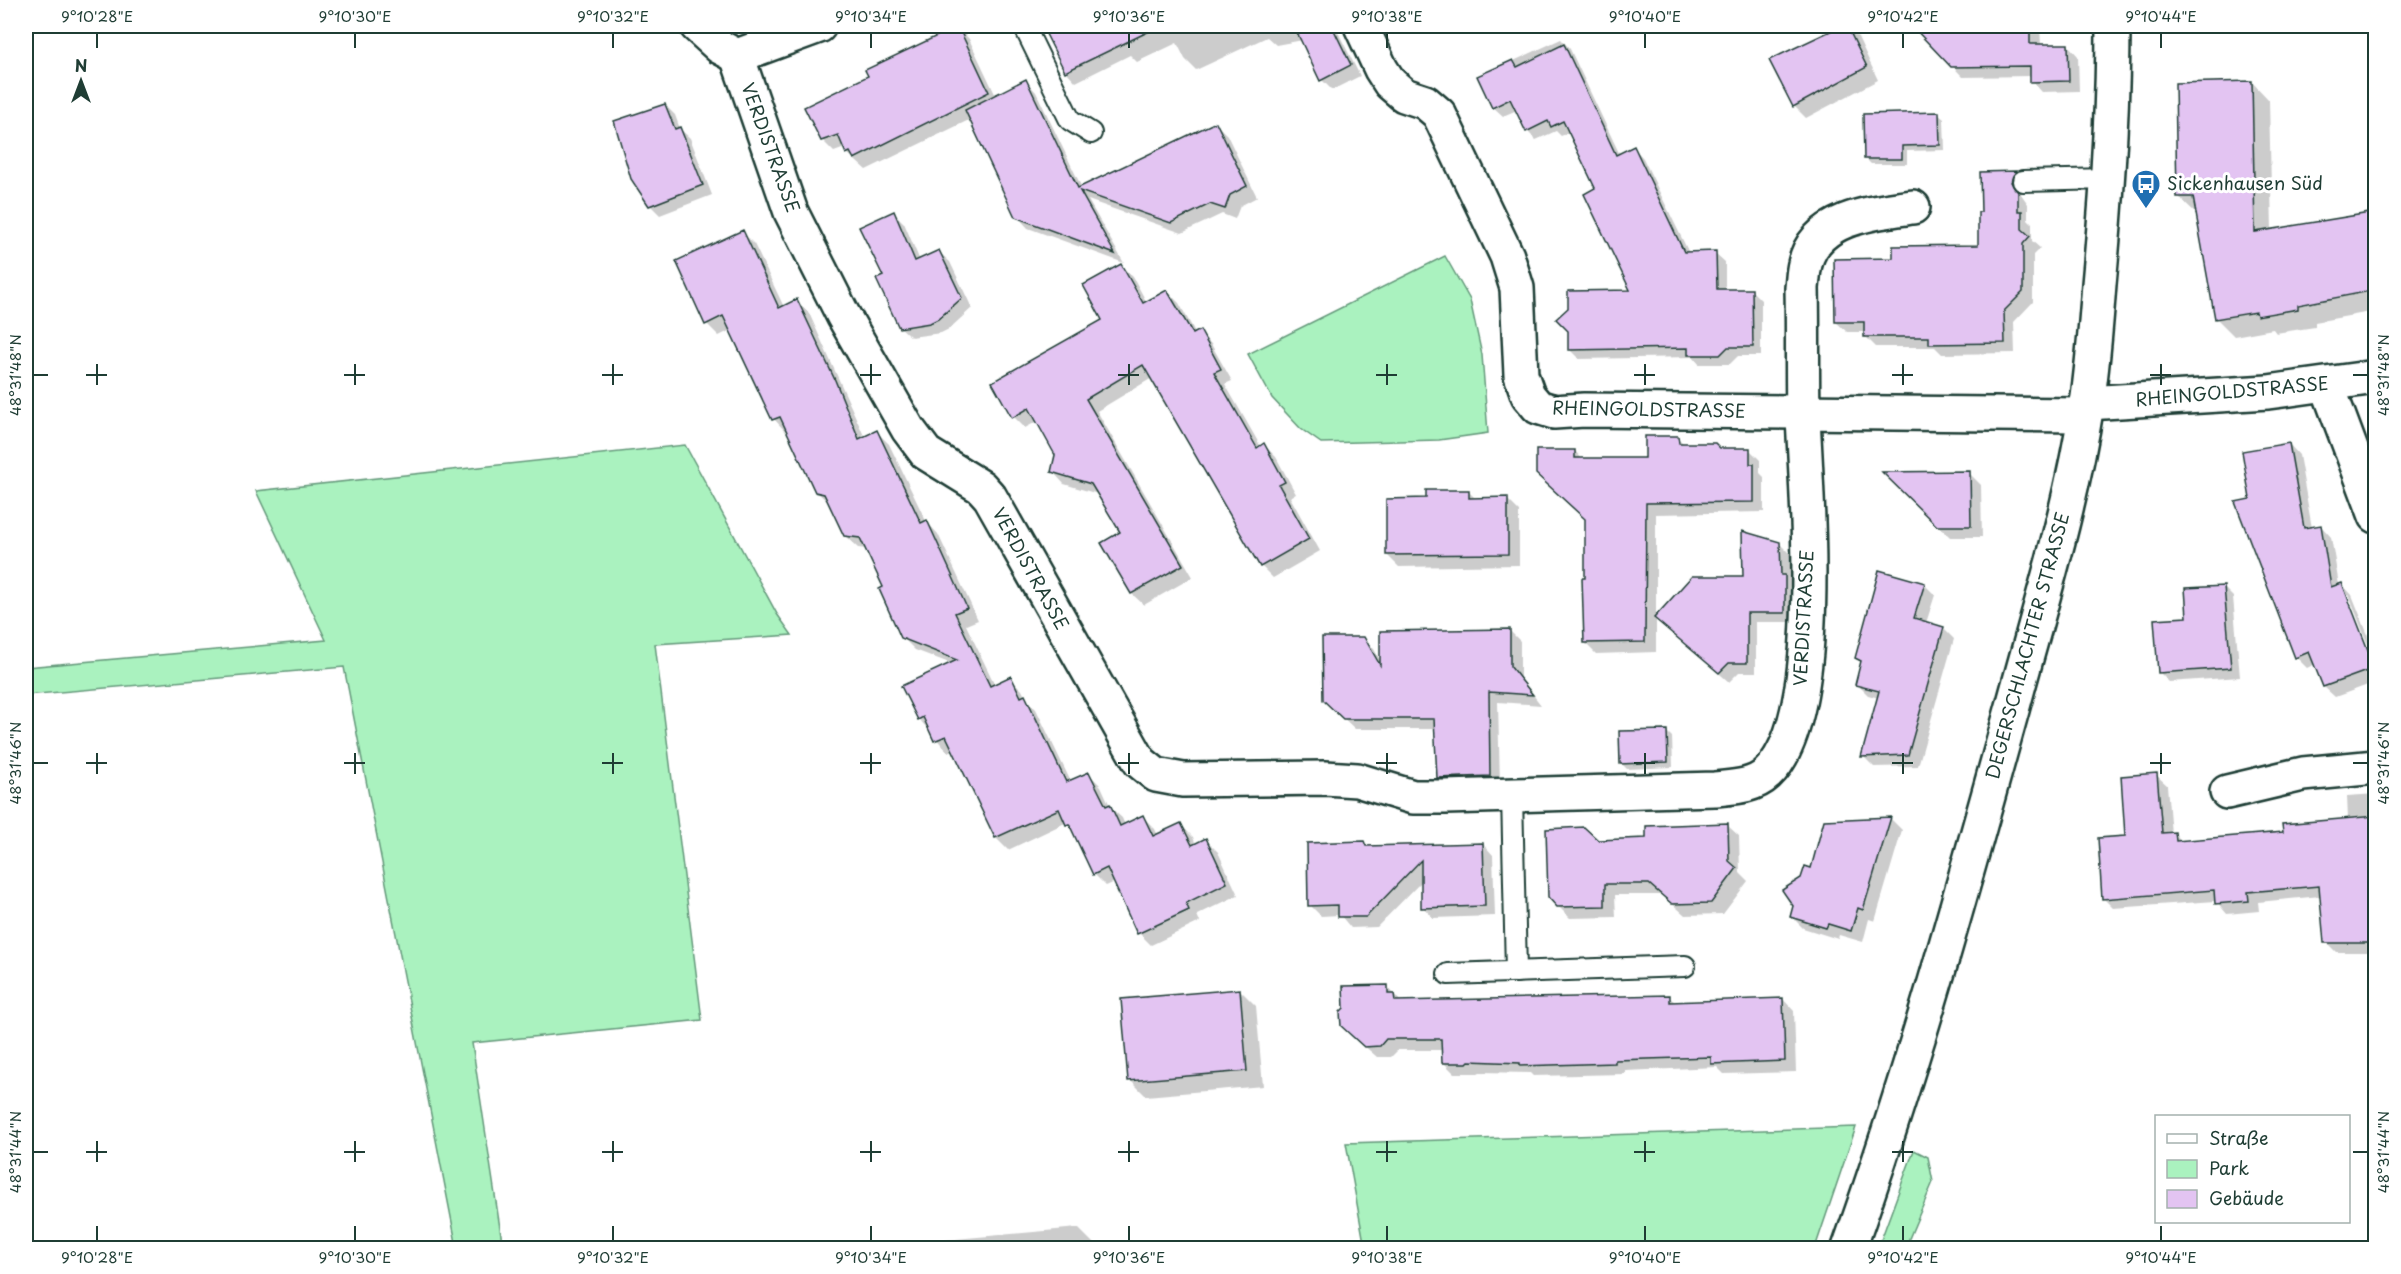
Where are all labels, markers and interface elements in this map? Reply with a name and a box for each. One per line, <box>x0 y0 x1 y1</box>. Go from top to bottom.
text: 9°10'28"E <box>61 4 133 27</box>
text: 9°10'30"E <box>319 4 391 27</box>
text: 9°10'32"E <box>577 4 649 27</box>
text: 9°10'34"E <box>835 4 907 27</box>
text: 9°10'36"E <box>1093 4 1165 27</box>
text: 9°10'38"E <box>1351 4 1423 27</box>
text: 9°10'40"E <box>1609 4 1681 27</box>
text: 9°10'42"E <box>1867 4 1939 27</box>
text: 9°10'44"E <box>2125 4 2197 27</box>
north arrow <box>51 51 111 111</box>
text: N <box>75 53 87 77</box>
street label: VERDISTRASSE <box>735 79 807 216</box>
bus stop icon: Sickenhausen Süd <box>2130 168 2162 210</box>
place label: Sickenhausen Süd <box>2167 169 2323 196</box>
text: 48°31'48"N <box>3 334 26 416</box>
text: 48°31'48"N <box>2371 334 2394 416</box>
street label: RHEINGOLDSTRASSE <box>2134 369 2330 412</box>
street label: RHEINGOLDSTRASSE <box>1552 393 1746 424</box>
street label: VERDISTRASSE <box>986 502 1076 635</box>
street label: DEGERSCHLACHTER STRASSE <box>1978 509 2075 782</box>
street label: VERDISTRASSE <box>1785 549 1820 687</box>
text: 48°31'46"N <box>3 722 26 804</box>
text: 48°31'46"N <box>2371 722 2394 804</box>
text: 48°31'44"N <box>3 1111 26 1193</box>
text: 48°31'44"N <box>2371 1111 2394 1193</box>
legend <box>2155 1115 2350 1223</box>
text: Straße <box>2209 1124 2269 1151</box>
text: Park <box>2209 1154 2249 1181</box>
text: Gebäude <box>2209 1184 2284 1211</box>
text: 9°10'28"E <box>61 1245 133 1268</box>
text: 9°10'30"E <box>319 1245 391 1268</box>
text: 9°10'32"E <box>577 1245 649 1268</box>
text: 9°10'34"E <box>835 1245 907 1268</box>
text: 9°10'36"E <box>1093 1245 1165 1268</box>
text: 9°10'38"E <box>1351 1245 1423 1268</box>
text: 9°10'40"E <box>1609 1245 1681 1268</box>
text: 9°10'42"E <box>1867 1245 1939 1268</box>
text: 9°10'44"E <box>2125 1245 2197 1268</box>

